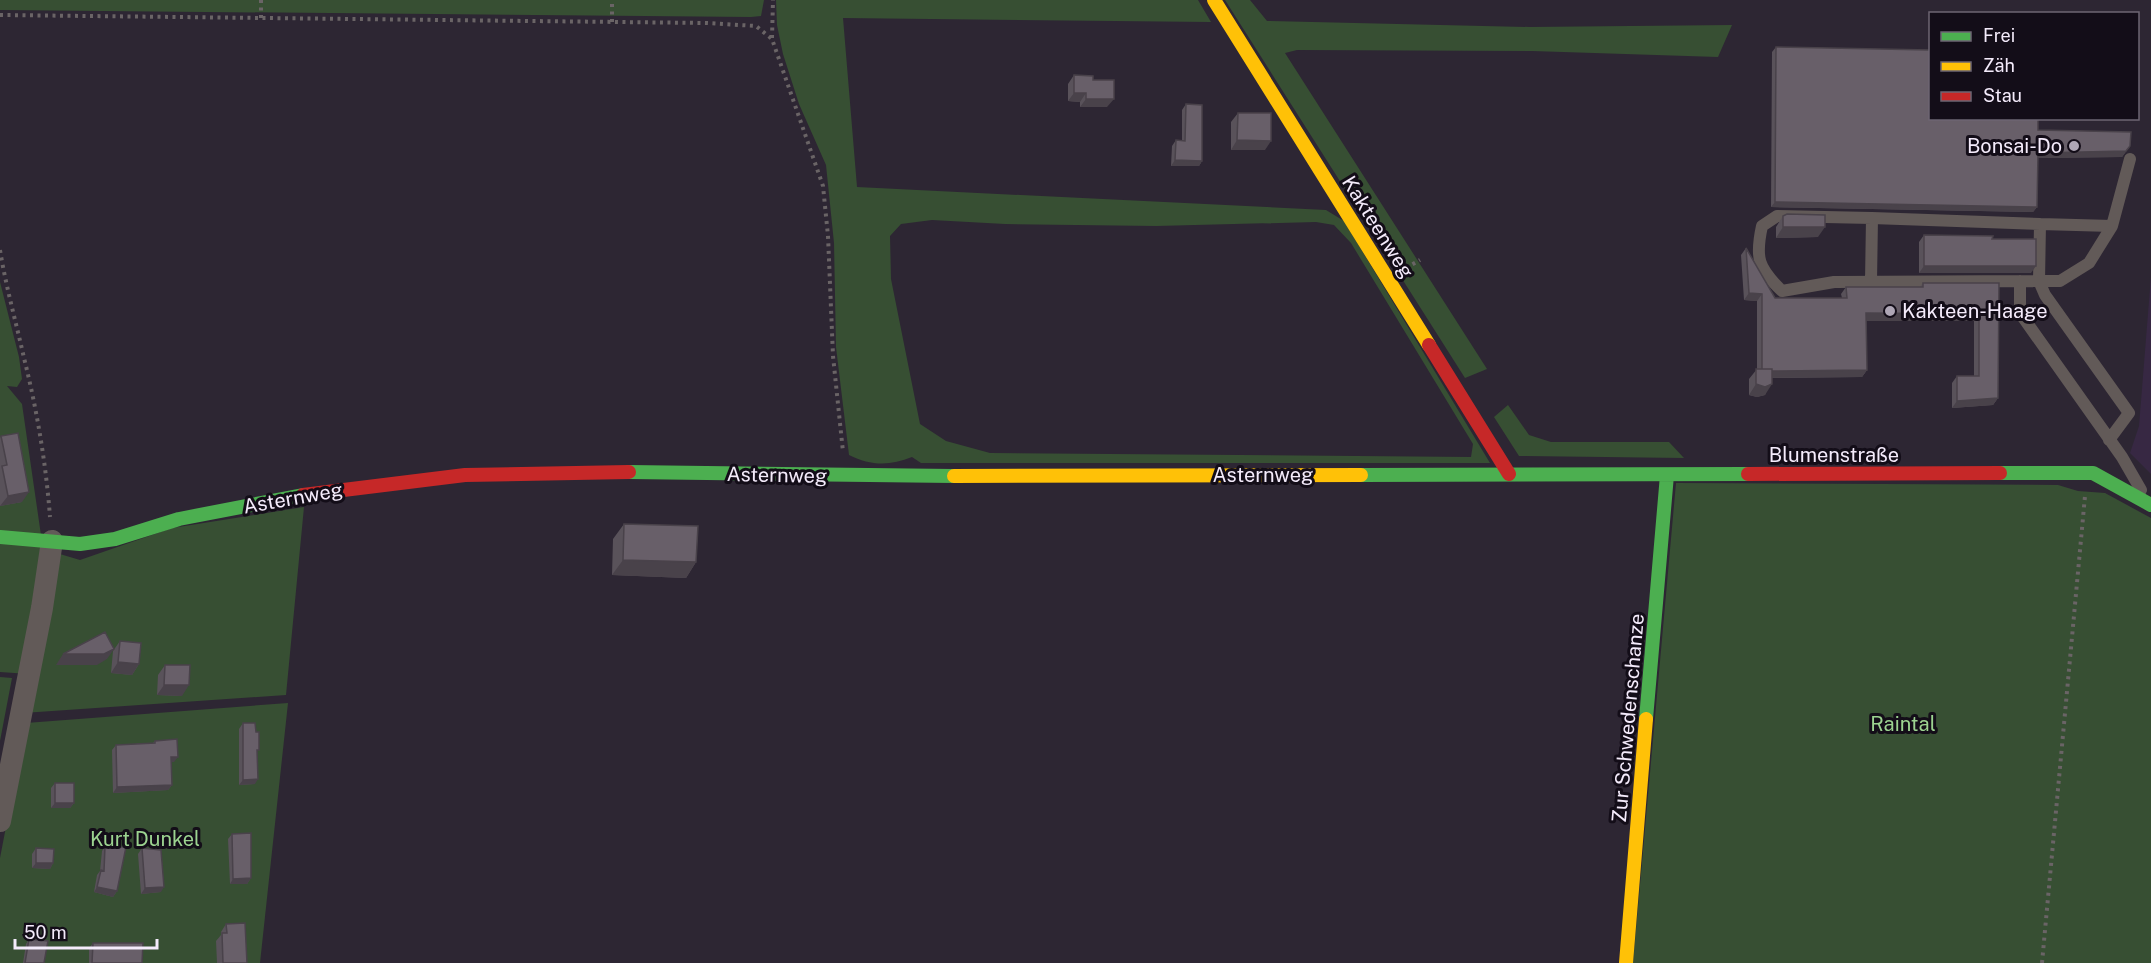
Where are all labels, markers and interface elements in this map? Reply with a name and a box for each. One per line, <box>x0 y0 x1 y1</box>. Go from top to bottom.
legend <box>1929 12 2139 120</box>
text: Frei <box>1983 25 2015 46</box>
text: Zäh <box>1983 55 2015 76</box>
text: Stau <box>1983 85 2022 106</box>
place label: Bonsai-Do <box>1967 134 2062 158</box>
marker: Bonsai-Do <box>2067 139 2081 153</box>
street label: Kakteenweg <box>1337 171 1419 283</box>
place label: Kakteen-Haage <box>1902 299 2048 323</box>
marker: Kakteen-Haage <box>1883 304 1897 318</box>
street label: Blumenstraße <box>1769 443 1899 467</box>
street label: Asternweg <box>726 462 828 488</box>
street label: Asternweg <box>1213 463 1313 487</box>
street label: Asternweg <box>241 477 345 519</box>
street label: Zur Schwedenschanze <box>1607 613 1649 823</box>
park label: Raintal <box>1870 712 1936 736</box>
park label: Kurt Dunkel <box>90 827 200 851</box>
scale bar <box>15 912 158 950</box>
text: 50 m <box>24 922 67 943</box>

